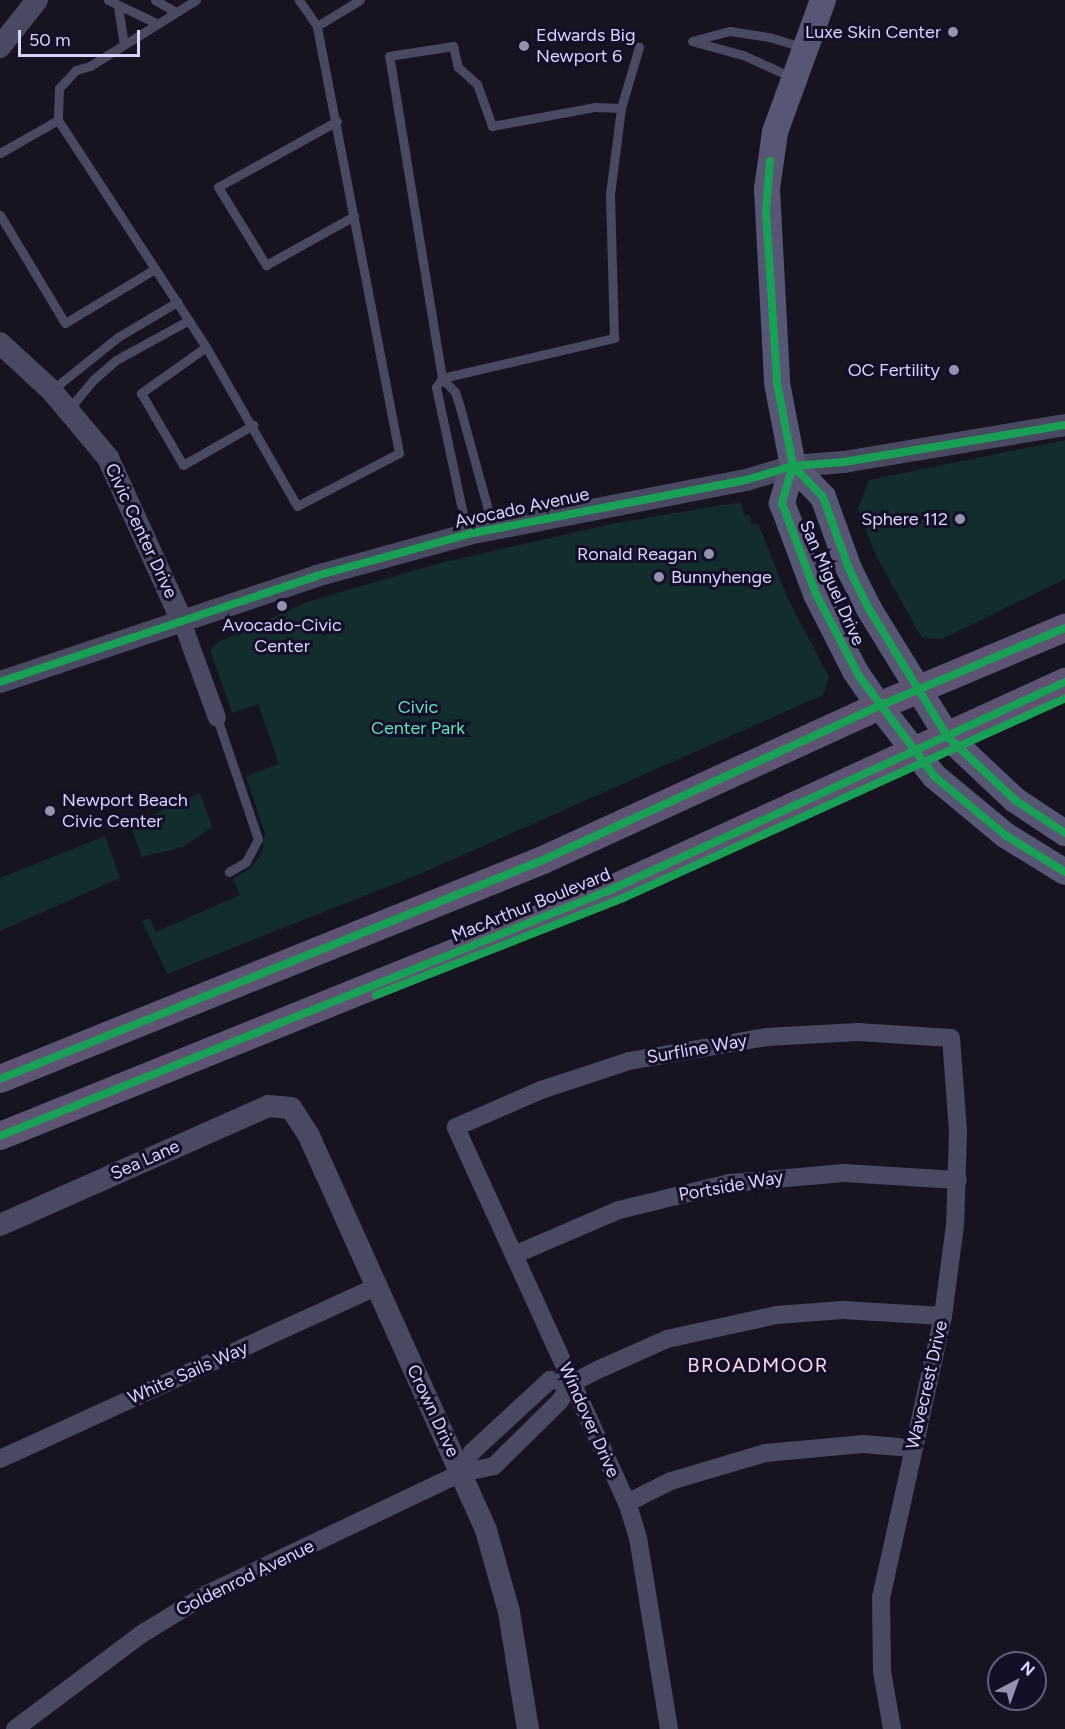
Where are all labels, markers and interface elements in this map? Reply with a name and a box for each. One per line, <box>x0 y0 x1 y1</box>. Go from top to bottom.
scale bar <box>21 18 142 56</box>
place label: Luxe Skin Center <box>805 21 941 43</box>
place label: Edwards Big Newport 6 <box>536 25 635 68</box>
marker: Luxe Skin Center <box>946 25 960 39</box>
text: 50 m <box>29 29 71 51</box>
marker: Edwards Big Newport 6 <box>517 39 531 53</box>
place label: OC Fertility <box>848 359 940 381</box>
marker: OC Fertility <box>945 361 963 379</box>
street label: Civic Center Drive <box>100 460 182 602</box>
street label: Avocado Avenue <box>453 483 591 533</box>
place label: Sphere 112 <box>861 508 948 530</box>
marker: Sphere 112 <box>953 512 967 526</box>
street label: San Miguel Drive <box>795 517 869 649</box>
place label: Ronald Reagan <box>577 543 697 565</box>
marker: Ronald Reagan <box>702 547 716 561</box>
place label: Bunnyhenge <box>671 566 772 588</box>
marker: Bunnyhenge <box>652 570 666 584</box>
marker: Avocado-Civic Center <box>275 599 289 613</box>
place label: Avocado-Civic Center <box>222 615 342 658</box>
park label: Civic Center Park <box>371 697 465 740</box>
place label: Newport Beach Civic Center <box>62 790 188 832</box>
marker: Newport Beach Civic Center <box>43 804 57 818</box>
street label: MacArthur Boulevard <box>448 863 614 947</box>
street label: Surfline Way <box>645 1030 749 1068</box>
street label: Sea Lane <box>107 1135 183 1185</box>
street label: Portside Way <box>677 1166 785 1206</box>
street label: Wavecrest Drive <box>902 1319 952 1451</box>
street label: White Sails Way <box>125 1337 251 1409</box>
district label: BROADMOOR <box>687 1353 829 1377</box>
street label: Windover Drive <box>554 1359 624 1481</box>
street label: Crown Drive <box>402 1361 464 1461</box>
street label: Goldenrod Avenue <box>172 1535 318 1621</box>
north arrow <box>987 1651 1047 1711</box>
text: N <box>1017 1657 1039 1680</box>

